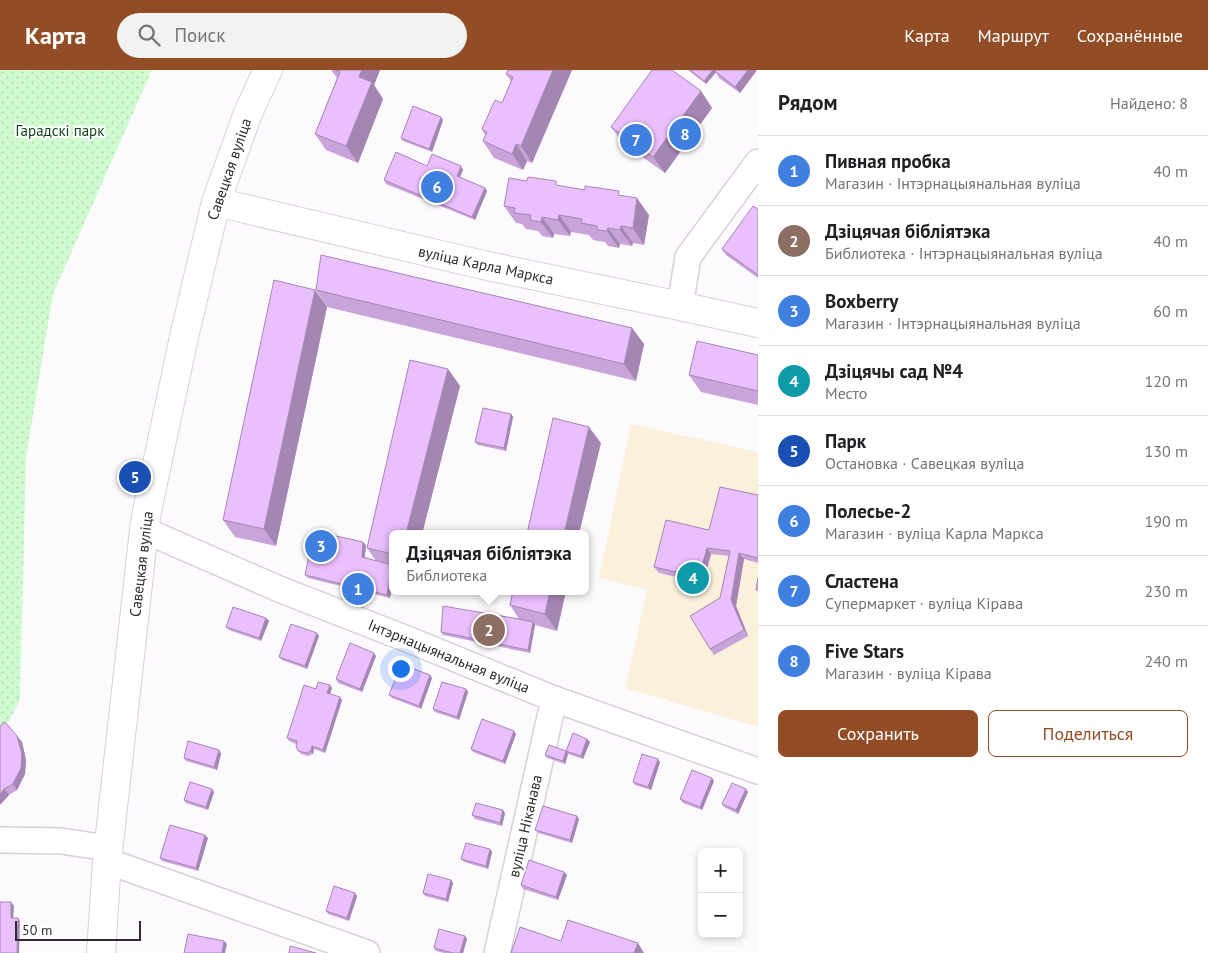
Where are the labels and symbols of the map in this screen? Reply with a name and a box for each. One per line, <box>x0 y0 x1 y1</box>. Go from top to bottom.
pin: 8 <box>669 115 701 153</box>
street label: Савецкая вуліца <box>203 116 255 222</box>
park label: Гарадскі парк <box>16 121 105 140</box>
pin: 7 <box>620 121 652 159</box>
pin: 6 <box>421 168 453 206</box>
street label: вуліца Карла Маркса <box>417 241 555 289</box>
pin: 5 <box>119 458 151 496</box>
street label: Савецкая вуліца <box>125 510 157 618</box>
pin: 3 <box>305 527 337 565</box>
pin: 4 <box>677 559 709 597</box>
pin: 1 <box>342 570 374 608</box>
pin: 2 <box>473 611 505 649</box>
street label: Інтэрнацыянальная вуліца <box>365 615 533 697</box>
your location <box>388 656 414 682</box>
street label: вуліца Ніканава <box>504 773 546 879</box>
scale bar <box>15 918 141 941</box>

